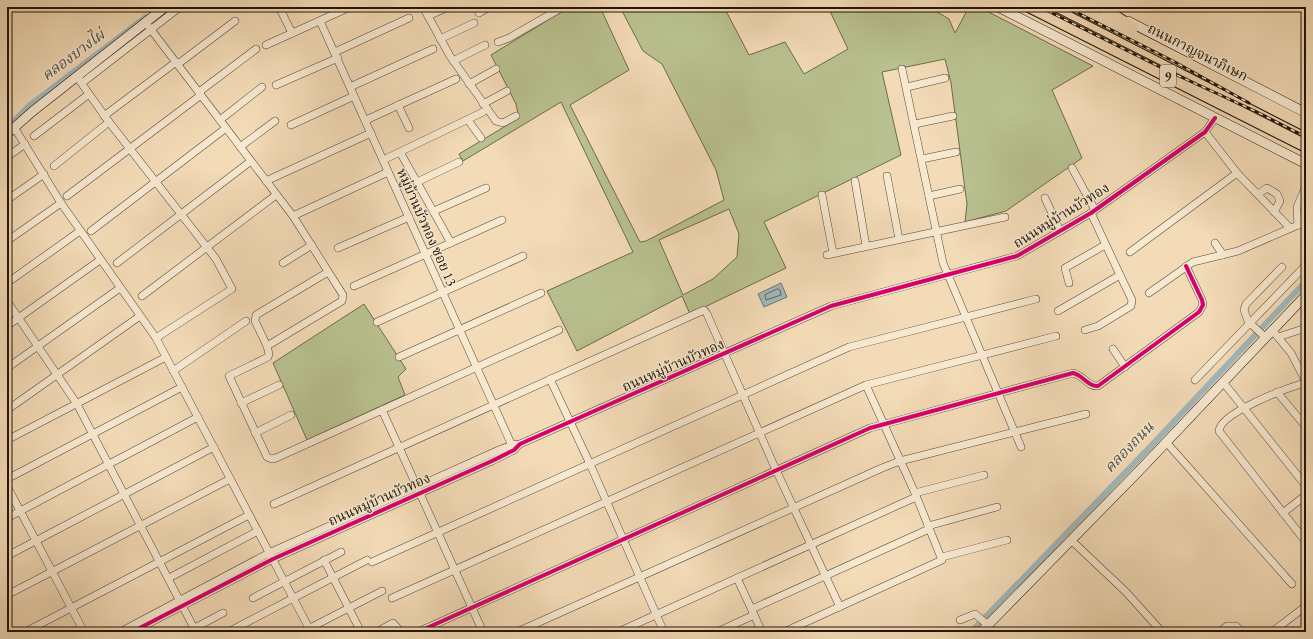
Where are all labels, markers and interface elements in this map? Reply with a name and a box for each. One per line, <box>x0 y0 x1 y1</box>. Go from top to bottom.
street label: ถนนกาญจนาภิเษก <box>1145 19 1251 85</box>
water label: คลองบางไผ่ <box>37 23 110 84</box>
road number: 9 <box>1160 65 1176 87</box>
street label: หมู่บ้านบัวทอง ซอย 13 <box>393 165 461 289</box>
street label: ถนนหมู่บ้านบัวทอง <box>1010 178 1112 252</box>
street label: ถนนหมู่บ้านบัวทอง <box>619 334 727 396</box>
water label: คลองถนน <box>1100 417 1158 476</box>
street label: ถนนหมู่บ้านบัวทอง <box>325 468 433 530</box>

